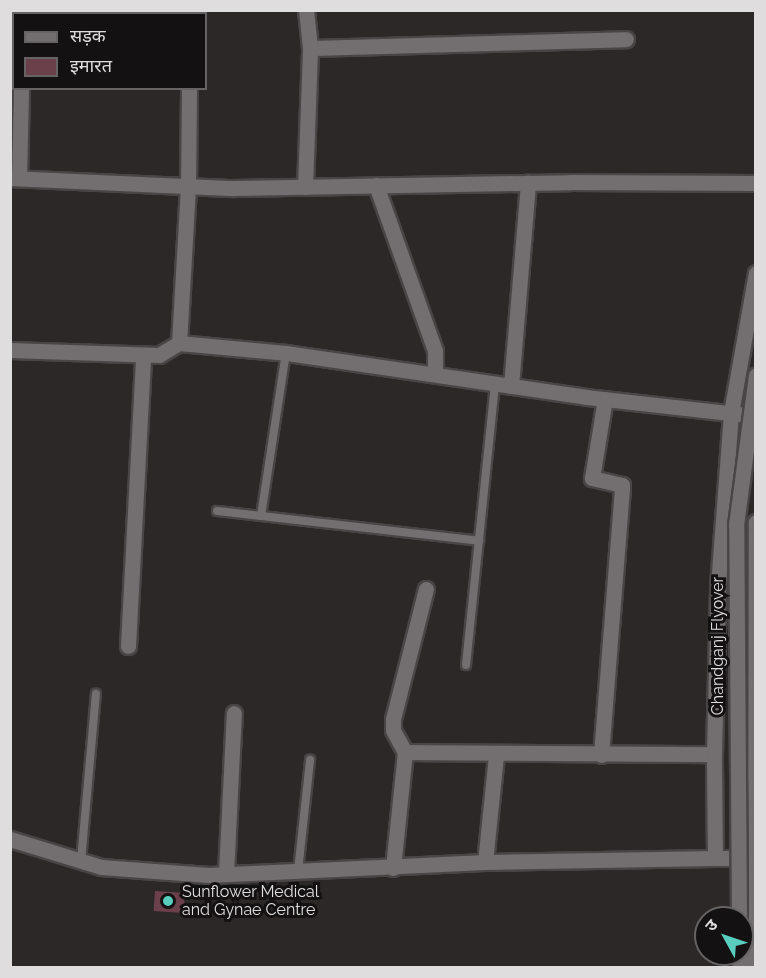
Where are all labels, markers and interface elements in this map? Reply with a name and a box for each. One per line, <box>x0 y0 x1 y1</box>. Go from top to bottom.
legend <box>12 12 207 90</box>
text: सड़क <box>70 25 106 46</box>
text: इमारत <box>70 55 112 76</box>
street label: Chandganj Flyover <box>708 577 728 715</box>
place label: Sunflower Medical and Gynae Centre <box>182 882 319 920</box>
marker: Sunflower Medical and Gynae Centre <box>159 892 177 910</box>
north arrow <box>694 906 754 966</box>
text: उ <box>701 916 722 935</box>

